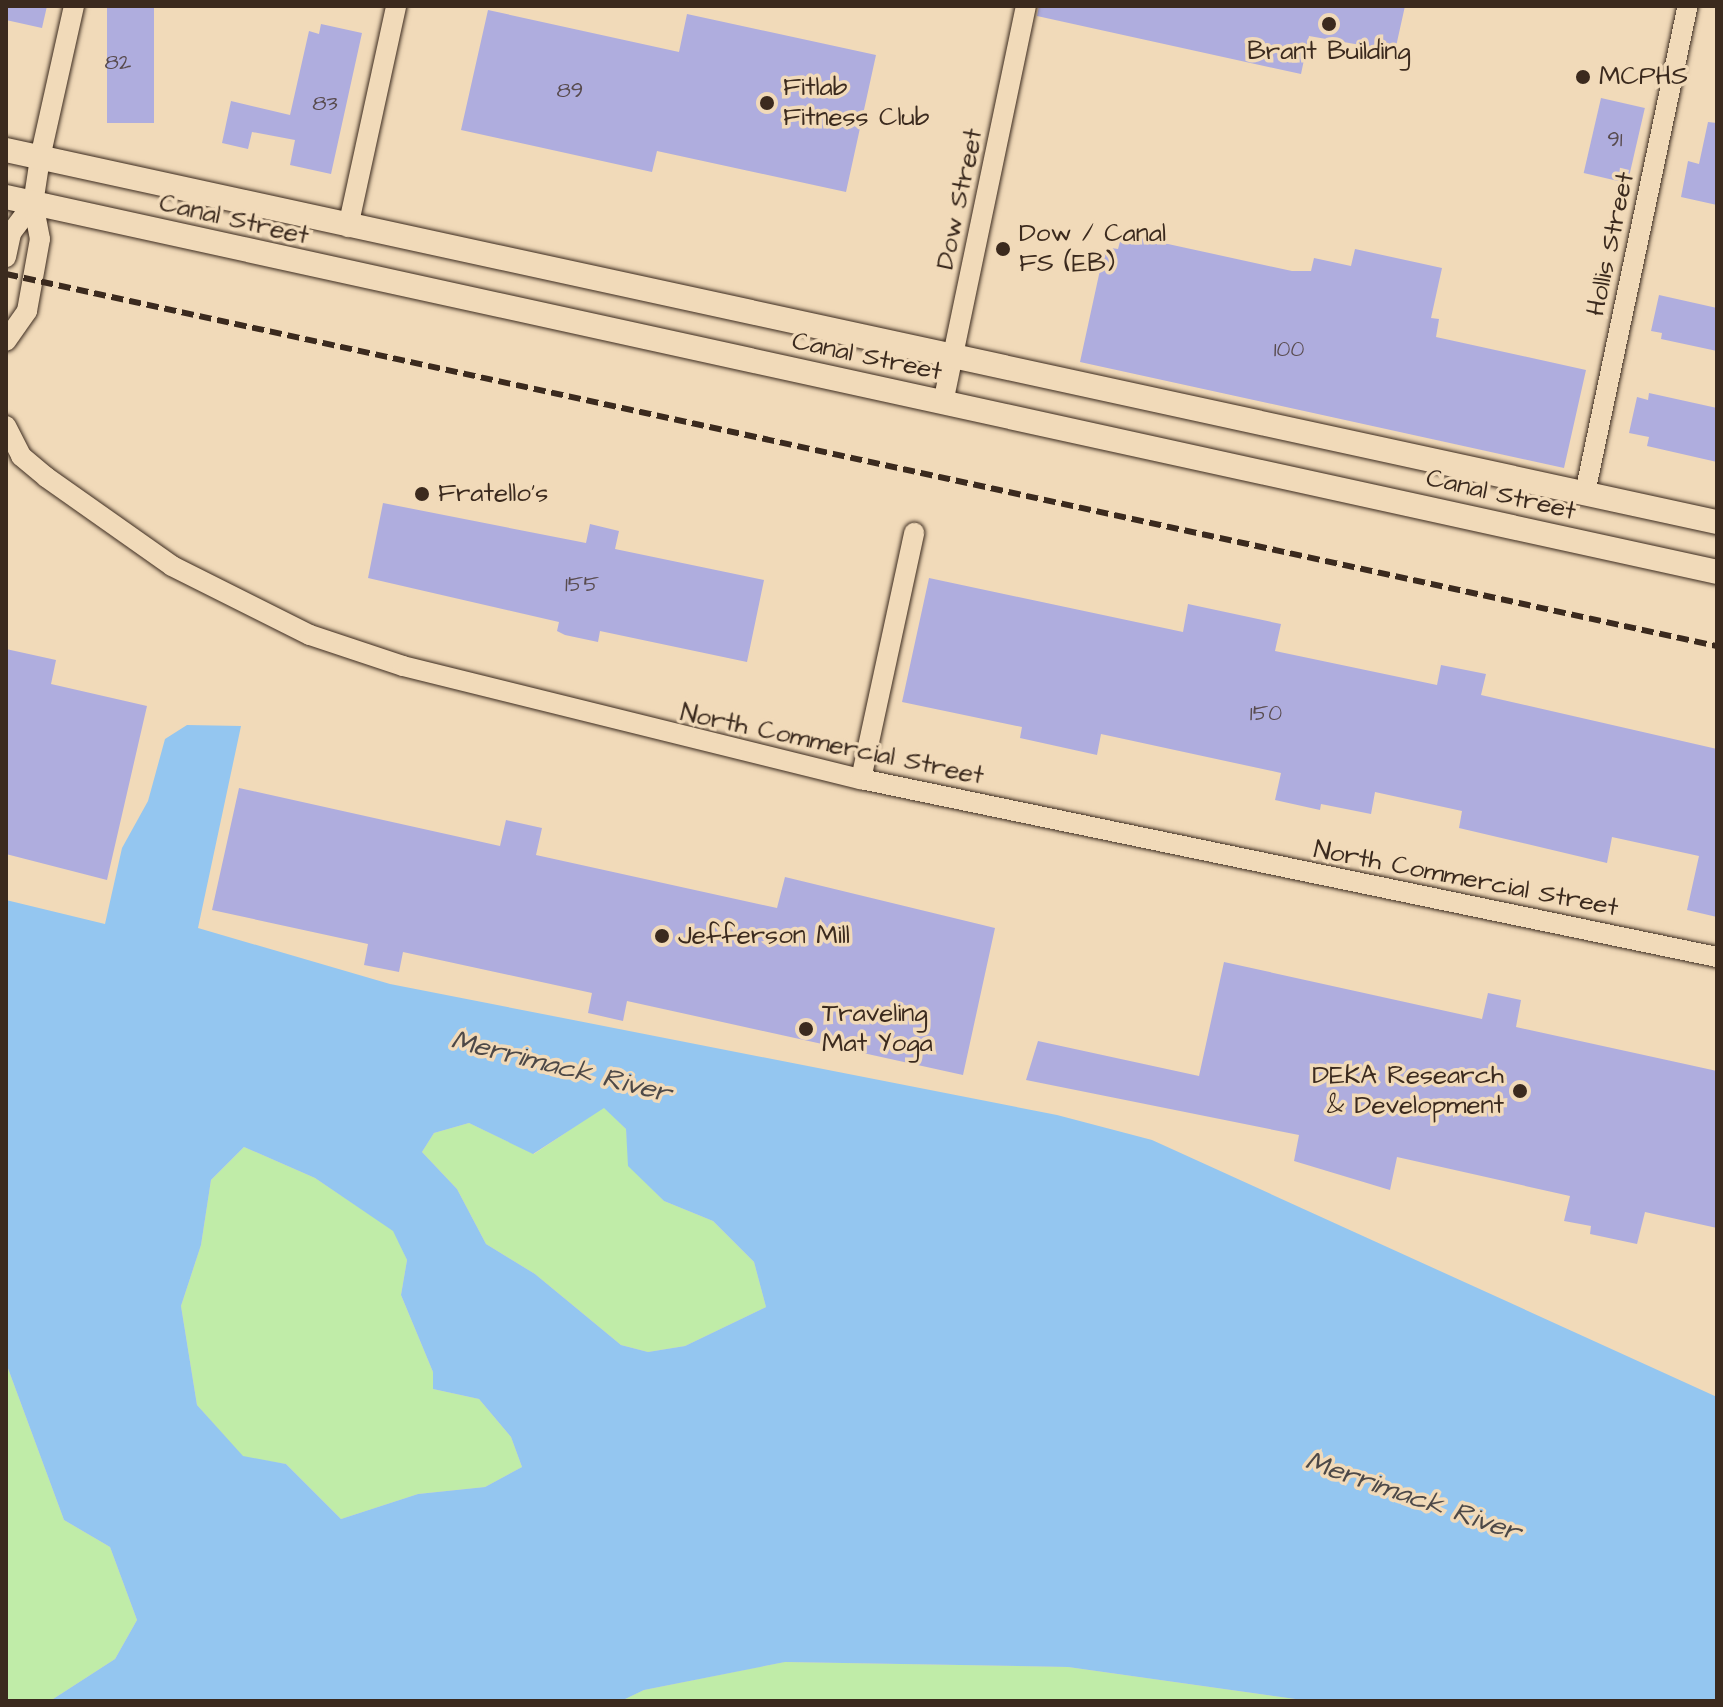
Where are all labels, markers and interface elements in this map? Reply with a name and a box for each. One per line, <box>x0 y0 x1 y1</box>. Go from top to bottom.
marker: Brant Building <box>1320 15 1338 33</box>
place label: Brant Building <box>1247 36 1411 68</box>
house number: 82 <box>105 50 131 76</box>
place label: MCPHS <box>1599 61 1688 93</box>
marker: MCPHS <box>1574 68 1592 86</box>
place label: Fitlab Fitness Club <box>783 72 929 134</box>
house number: 89 <box>557 78 583 104</box>
house number: 83 <box>312 91 338 117</box>
marker: Fitlab Fitness Club <box>758 94 776 112</box>
street label: Dow Street <box>930 126 990 272</box>
house number: 91 <box>1607 127 1623 153</box>
street label: Hollis Street <box>1581 169 1641 319</box>
street label: Canal Street <box>156 188 312 252</box>
place label: Dow / Canal FS (EB) <box>1019 218 1166 280</box>
marker: Dow / Canal FS (EB) <box>994 240 1012 258</box>
street label: Canal Street <box>789 326 945 388</box>
house number: 100 <box>1274 337 1304 363</box>
street label: Canal Street <box>1423 463 1579 527</box>
place label: Fratello's <box>438 478 548 510</box>
marker: Fratello's <box>413 485 431 503</box>
house number: 155 <box>565 572 599 598</box>
street label: North Commercial Street <box>677 698 987 792</box>
house number: 150 <box>1250 701 1282 727</box>
street label: North Commercial Street <box>1311 834 1621 924</box>
place label: Jefferson Mill <box>678 920 850 952</box>
marker: Jefferson Mill <box>653 927 671 945</box>
place label: Traveling Mat Yoga <box>822 998 933 1060</box>
marker: Traveling Mat Yoga <box>797 1020 815 1038</box>
water label: Merrimack River <box>448 1023 674 1111</box>
place label: DEKA Research & Development <box>1312 1060 1504 1122</box>
marker: DEKA Research & Development <box>1511 1082 1529 1100</box>
water label: Merrimack River <box>1301 1445 1525 1549</box>

